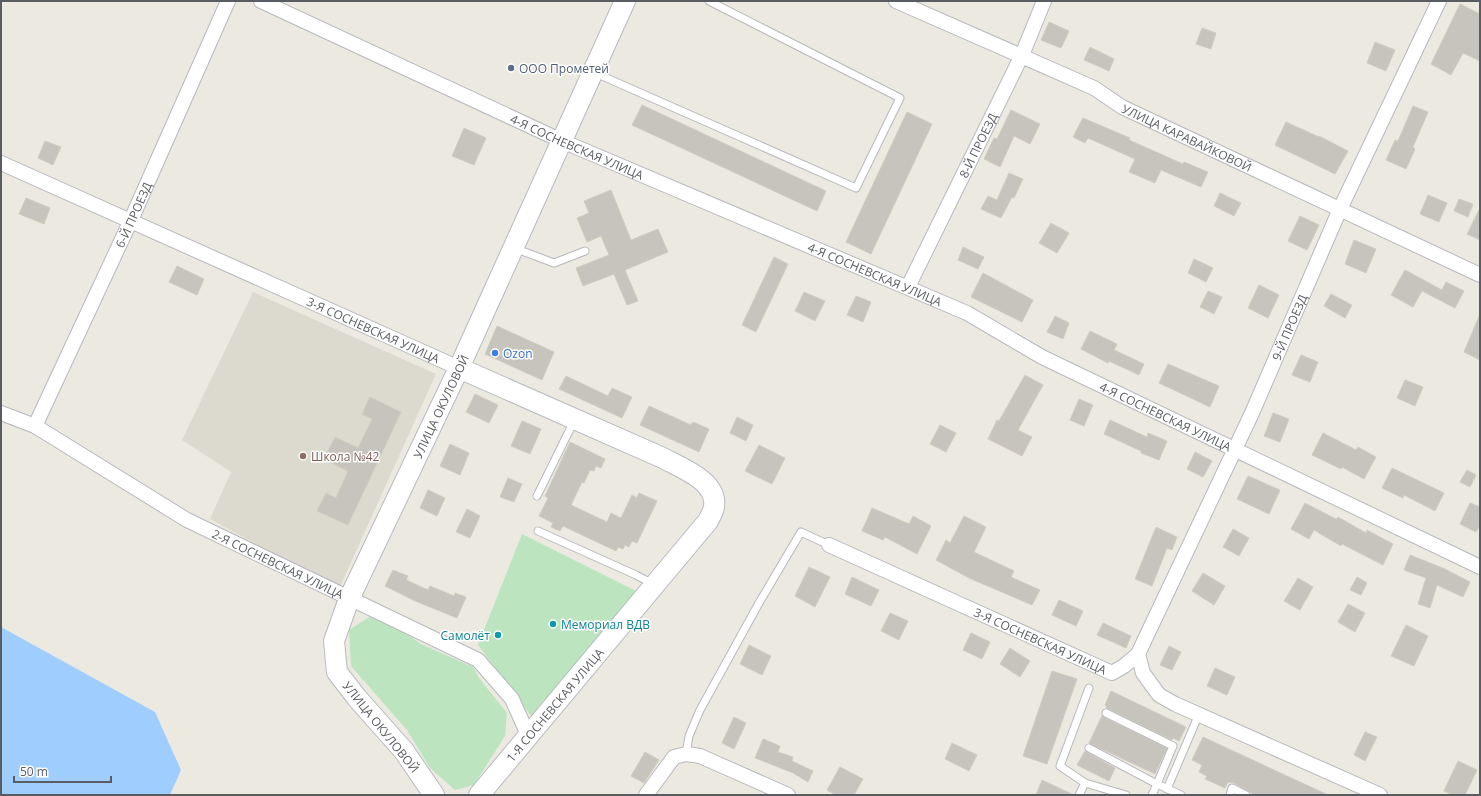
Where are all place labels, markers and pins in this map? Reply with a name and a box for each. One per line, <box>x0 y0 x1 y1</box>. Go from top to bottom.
place label: ООО Прометей <box>519 60 609 77</box>
marker: ООО Прометей <box>506 63 516 73</box>
place label: Ozon <box>503 345 533 362</box>
marker: Ozon <box>490 348 500 358</box>
place label: Школа №42 <box>311 448 380 465</box>
marker: Школа №42 <box>298 451 308 461</box>
place label: Мемориал ВДВ <box>561 616 650 633</box>
marker: Мемориал ВДВ <box>548 619 558 629</box>
place label: Самолёт <box>441 627 490 644</box>
marker: Самолёт <box>493 630 503 640</box>

